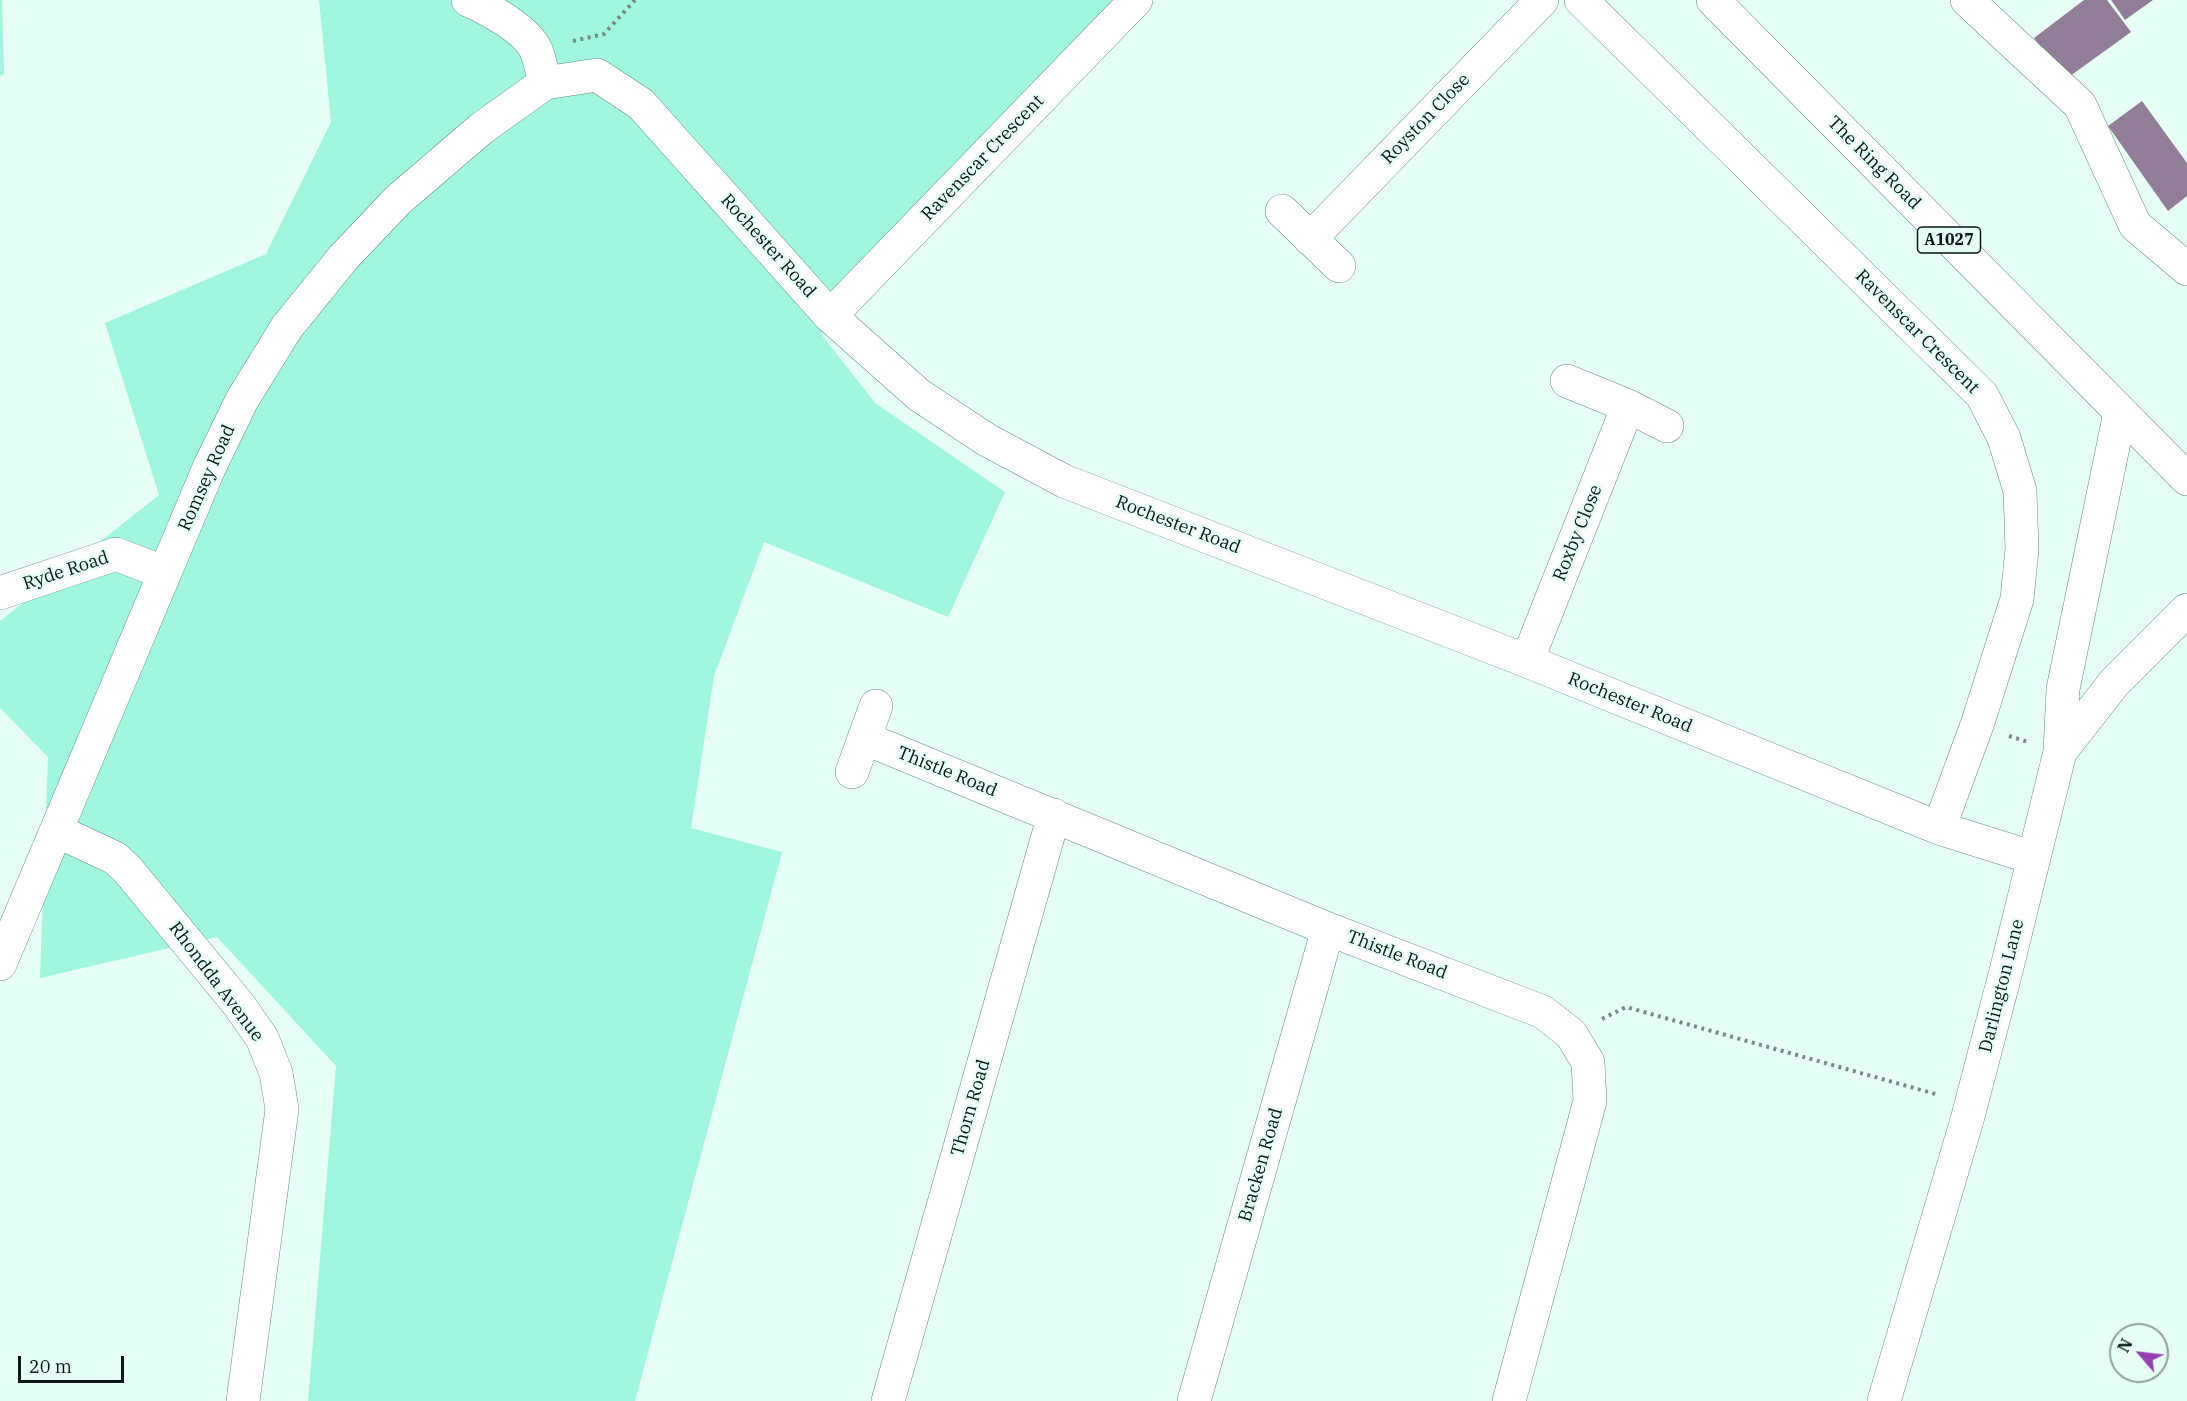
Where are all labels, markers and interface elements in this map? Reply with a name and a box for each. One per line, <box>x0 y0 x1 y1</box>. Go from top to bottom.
street label: Royston Close <box>1377 69 1475 169</box>
street label: Ravenscar Crescent <box>917 91 1049 225</box>
street label: The Ring Road <box>1823 112 1925 214</box>
street label: Rochester Road <box>716 190 820 302</box>
road number: A1027 <box>1918 227 1980 253</box>
street label: Ravenscar Crescent <box>1850 265 1984 399</box>
street label: Romsey Road <box>174 421 240 535</box>
street label: Roxby Close <box>1549 482 1607 584</box>
street label: Rochester Road <box>1112 491 1244 559</box>
street label: Ryde Road <box>20 547 112 595</box>
street label: Rochester Road <box>1565 668 1695 738</box>
street label: Thistle Road <box>894 742 1000 802</box>
street label: Darlington Lane <box>1975 917 2029 1055</box>
street label: Rhondda Avenue <box>164 918 268 1046</box>
street label: Thistle Road <box>1344 926 1450 984</box>
street label: Thorn Road <box>947 1057 995 1159</box>
street label: Bracken Road <box>1234 1105 1288 1225</box>
north arrow <box>2109 1323 2169 1383</box>
text: N <box>2113 1335 2137 1356</box>
scale bar <box>21 1344 128 1382</box>
text: 20 m <box>29 1355 72 1378</box>

